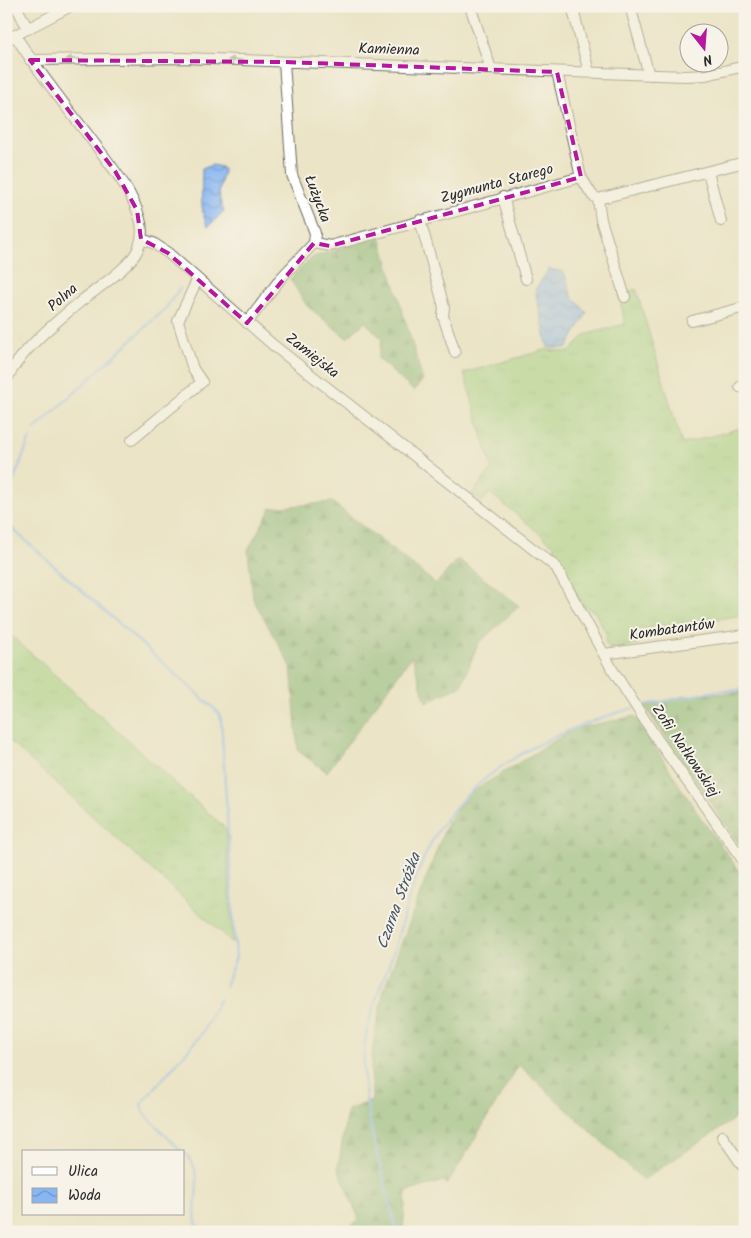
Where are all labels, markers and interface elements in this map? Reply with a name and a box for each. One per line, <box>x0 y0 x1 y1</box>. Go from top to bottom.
north arrow <box>678 22 728 72</box>
street label: Kamienna <box>358 37 420 63</box>
text: N <box>700 48 715 71</box>
one-way arrow <box>65 56 81 64</box>
one-way arrow <box>227 56 243 64</box>
street label: Zygmunta Starego <box>438 157 556 211</box>
street label: Łużycka <box>297 172 337 226</box>
street label: Polna <box>42 278 84 318</box>
street label: Zamiejska <box>280 327 344 385</box>
street label: Kombatantów <box>628 612 717 648</box>
street label: Zofii Nałkowskiej <box>645 700 726 803</box>
water label: Czarna Stróżka <box>370 848 429 953</box>
legend <box>22 1150 185 1216</box>
text: Ulica <box>68 1160 98 1184</box>
text: Woda <box>68 1184 101 1208</box>

